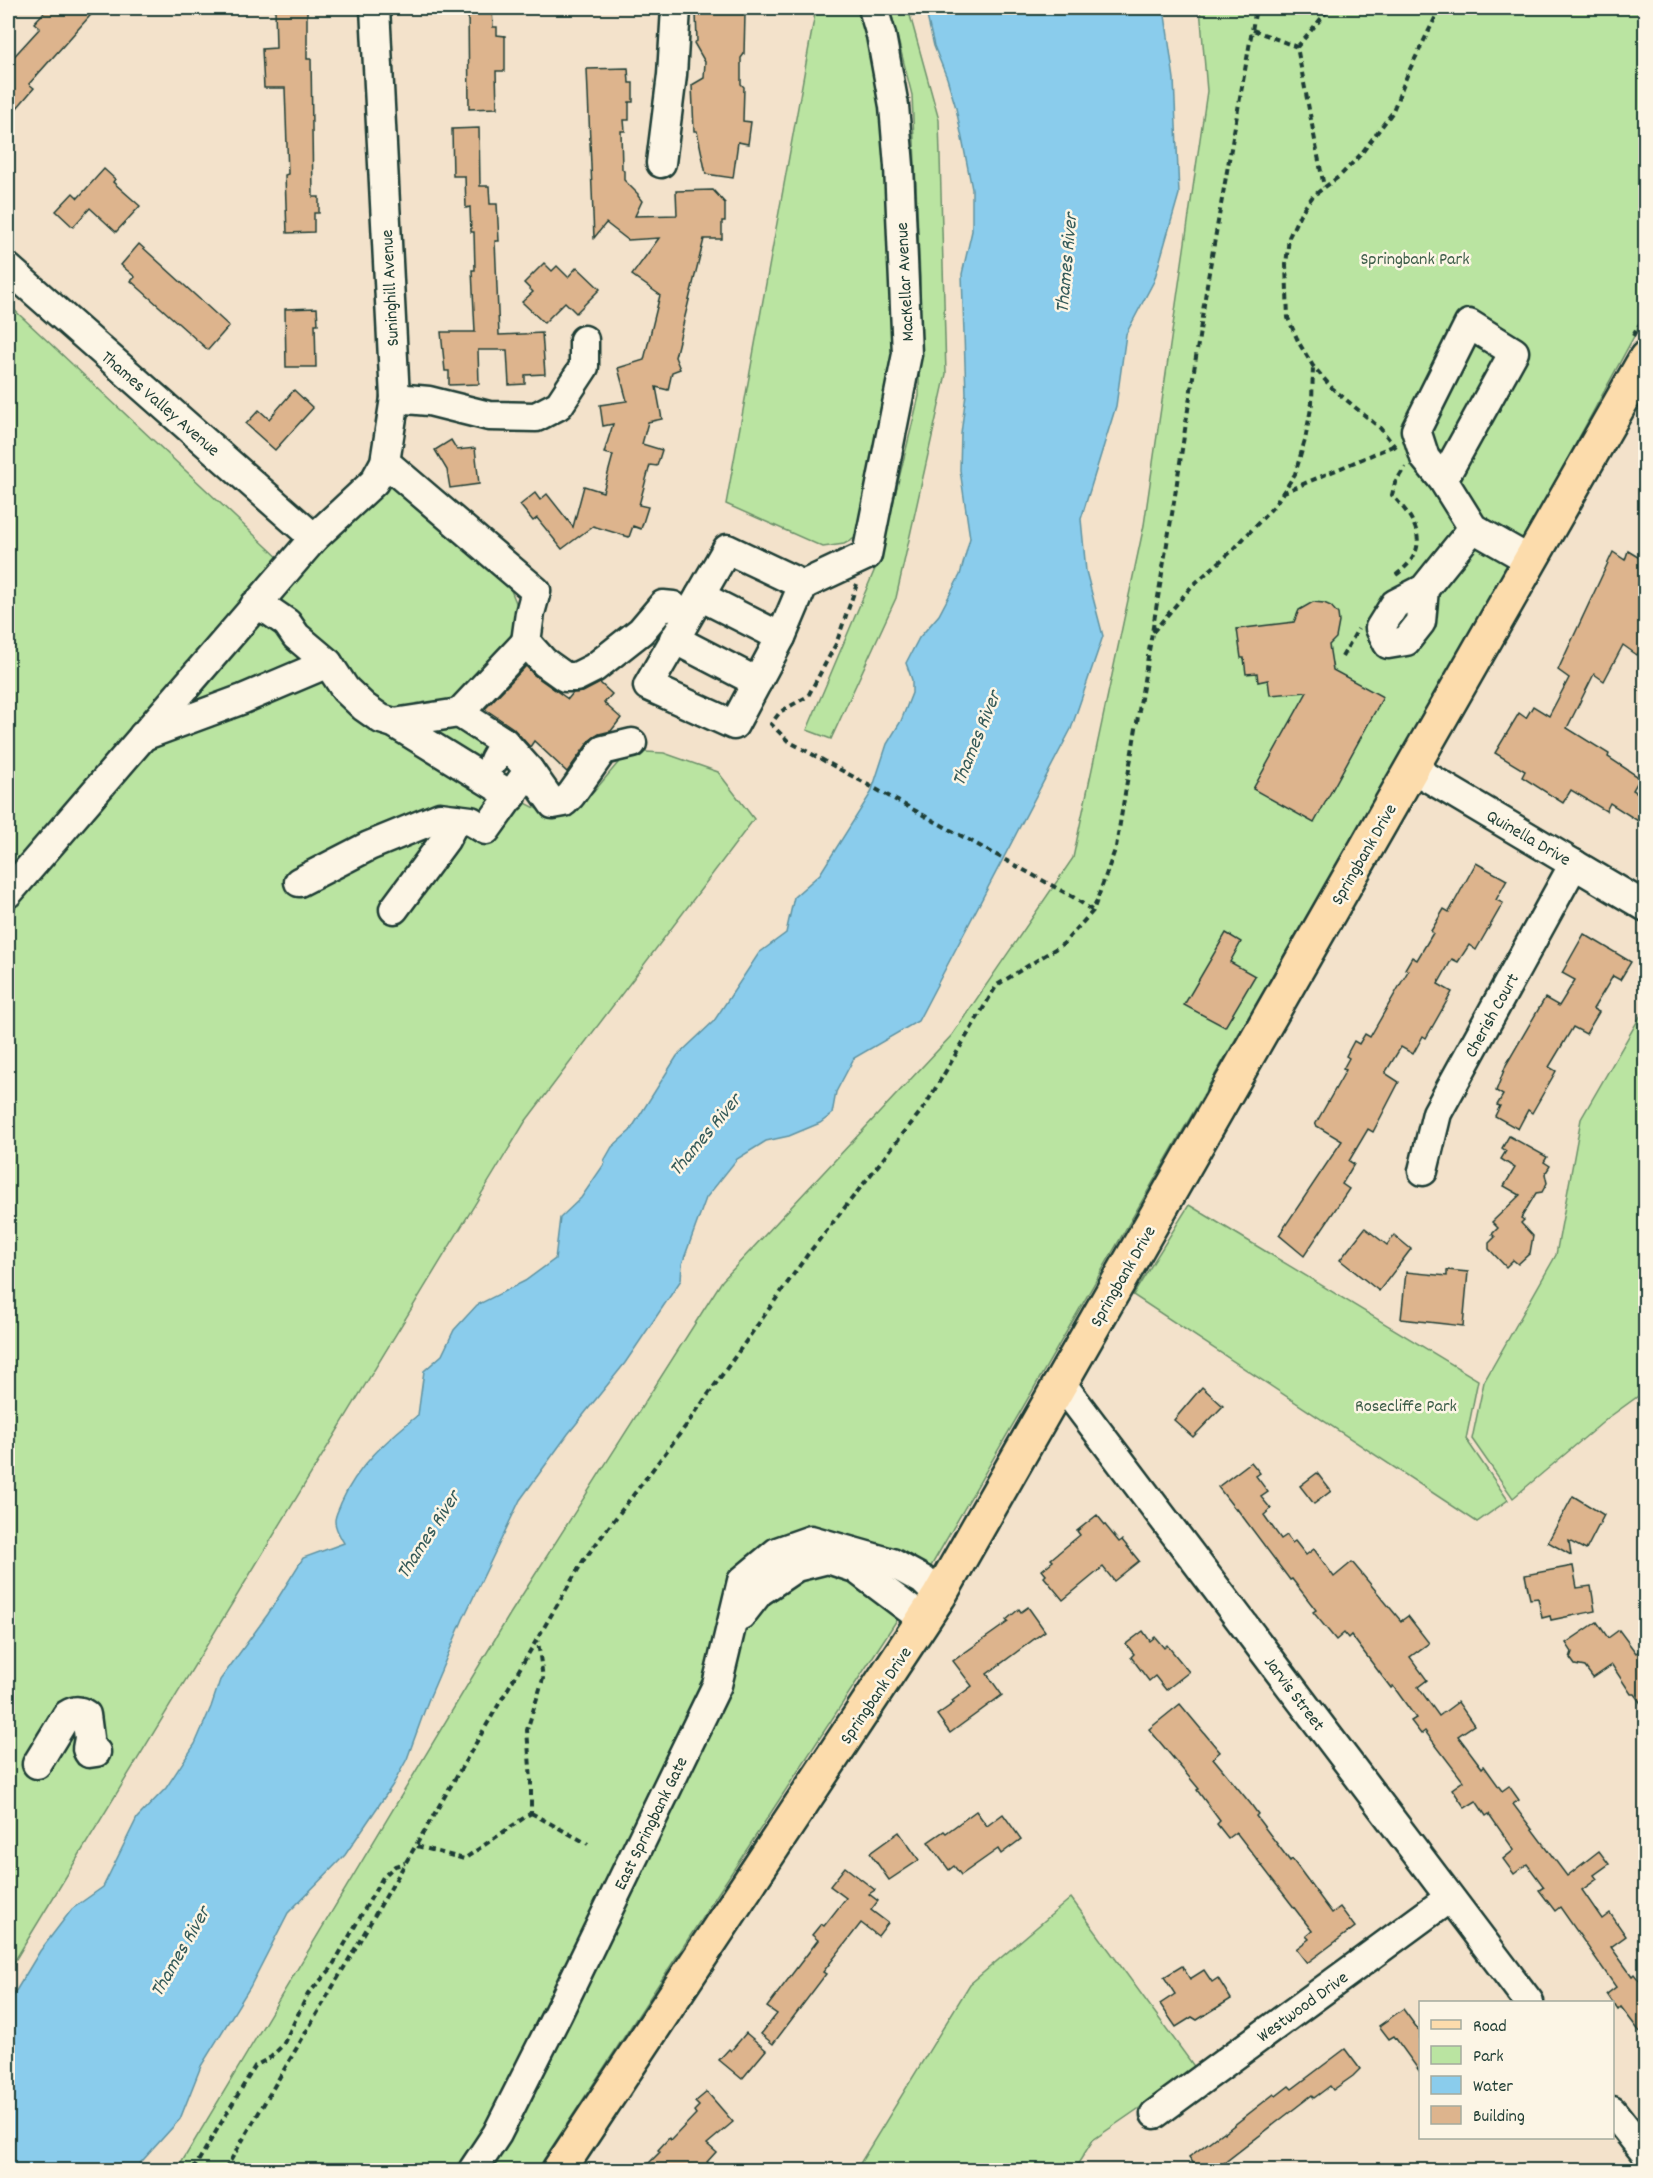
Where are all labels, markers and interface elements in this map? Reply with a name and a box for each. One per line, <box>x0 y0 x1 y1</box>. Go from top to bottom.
water label: Thames River <box>1050 210 1087 314</box>
street label: MacKellar Avenue <box>891 221 922 342</box>
street label: Suninghill Avenue <box>376 229 407 347</box>
park label: Springbank Park <box>1360 248 1470 273</box>
street label: Thames Valley Avenue <box>95 346 224 464</box>
water label: Thames River <box>946 685 1010 791</box>
street label: Springbank Drive <box>1326 800 1404 910</box>
street label: Quinella Drive <box>1481 805 1575 873</box>
street label: Cherish Court <box>1460 969 1527 1063</box>
water label: Thames River <box>663 1087 751 1183</box>
street label: Springbank Drive <box>1085 1222 1163 1332</box>
park label: Rosecliffe Park <box>1355 1395 1457 1420</box>
water label: Thames River <box>391 1484 470 1585</box>
street label: Springbank Drive <box>835 1642 919 1750</box>
street label: Jarvis Street <box>1257 1652 1330 1737</box>
street label: East Springbank Gate <box>609 1753 695 1895</box>
water label: Thames River <box>144 1900 220 2003</box>
street label: Westwood Drive <box>1253 1966 1354 2050</box>
legend <box>1419 2001 1614 2139</box>
text: Road <box>1473 2015 1507 2040</box>
text: Park <box>1473 2045 1504 2070</box>
text: Water <box>1473 2075 1513 2100</box>
text: Building <box>1473 2105 1525 2130</box>

